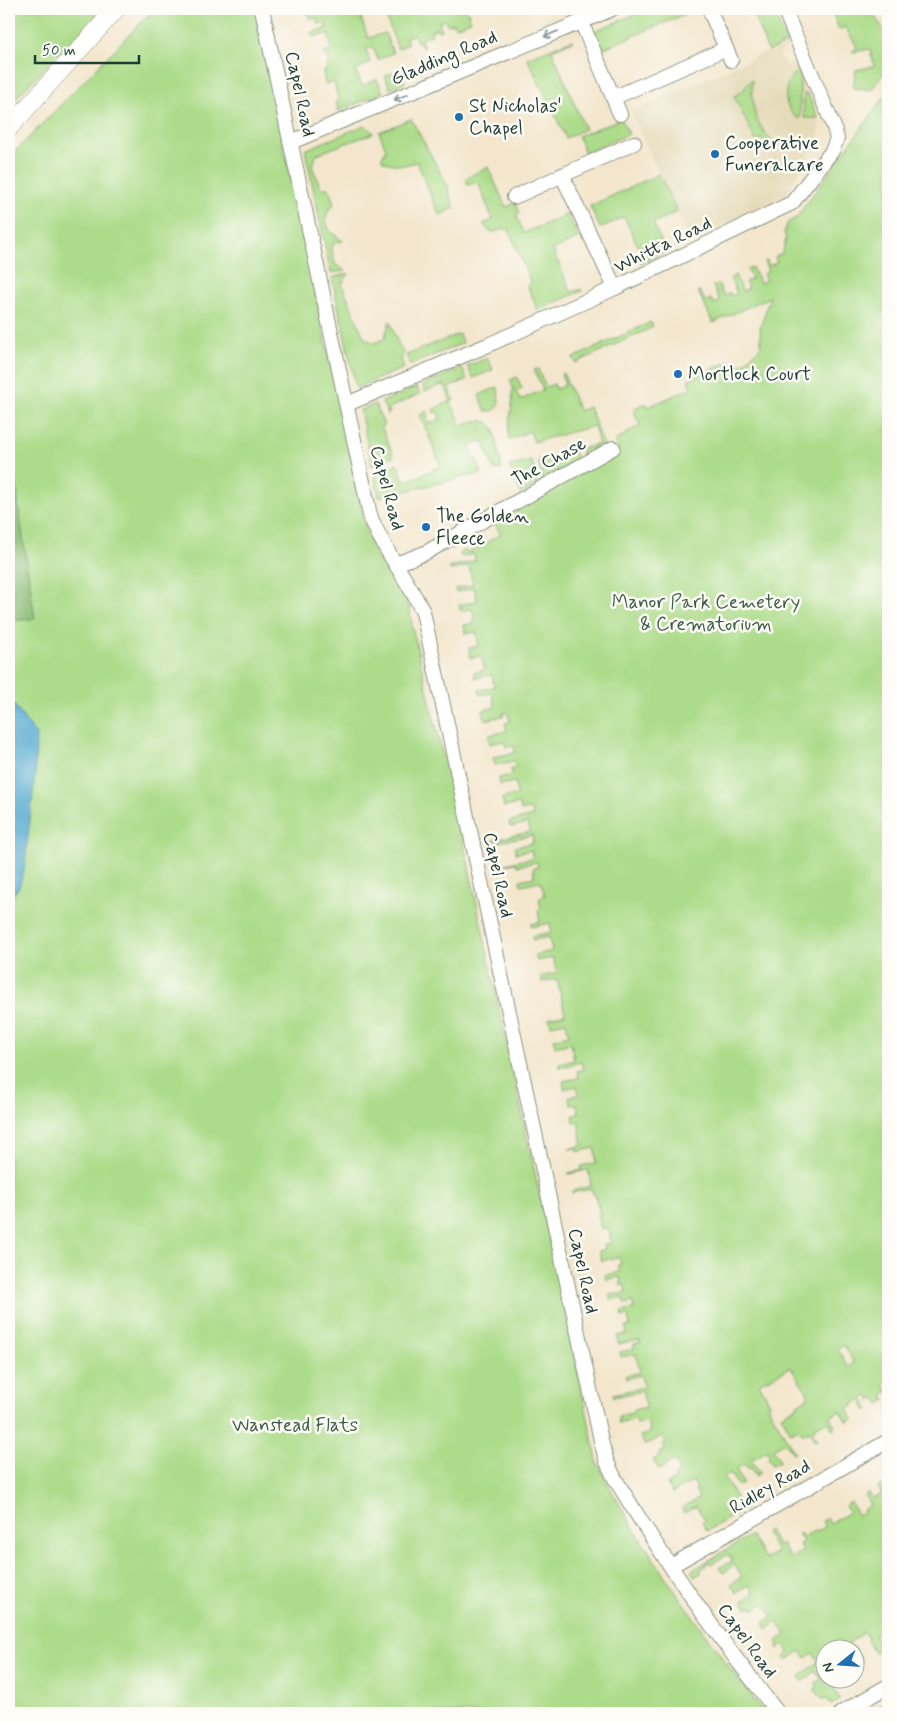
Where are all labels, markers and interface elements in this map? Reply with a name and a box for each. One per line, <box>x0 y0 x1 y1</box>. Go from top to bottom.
street label: Gladding Road <box>387 24 502 93</box>
one-way arrow <box>544 30 559 40</box>
scale bar <box>35 32 139 64</box>
text: 50 m <box>42 41 76 61</box>
street label: Capel Road <box>279 49 321 139</box>
one-way arrow <box>394 92 409 102</box>
place label: St Nicholas' Chapel <box>469 94 562 141</box>
marker: St Nicholas' Chapel <box>453 111 465 123</box>
place label: Cooperative Funeralcare <box>725 131 824 178</box>
marker: Cooperative Funeralcare <box>709 148 721 160</box>
street label: Whitta Road <box>610 211 716 279</box>
place label: Mortlock Court <box>688 362 811 387</box>
marker: Mortlock Court <box>672 368 684 380</box>
street label: The Chase <box>507 431 591 493</box>
street label: Capel Road <box>364 443 410 533</box>
place label: The Golden Fleece <box>436 504 529 551</box>
marker: The Golden Fleece <box>420 521 432 533</box>
park label: Manor Park Cemetery & Crematorium <box>612 590 800 637</box>
street label: Capel Road <box>477 830 519 920</box>
street label: Capel Road <box>562 1226 604 1316</box>
park label: Wanstead Flats <box>232 1413 358 1438</box>
street label: Ridley Road <box>725 1454 816 1521</box>
street label: Capel Road <box>711 1599 783 1683</box>
north arrow <box>814 1640 864 1690</box>
text: N <box>819 1660 838 1675</box>

